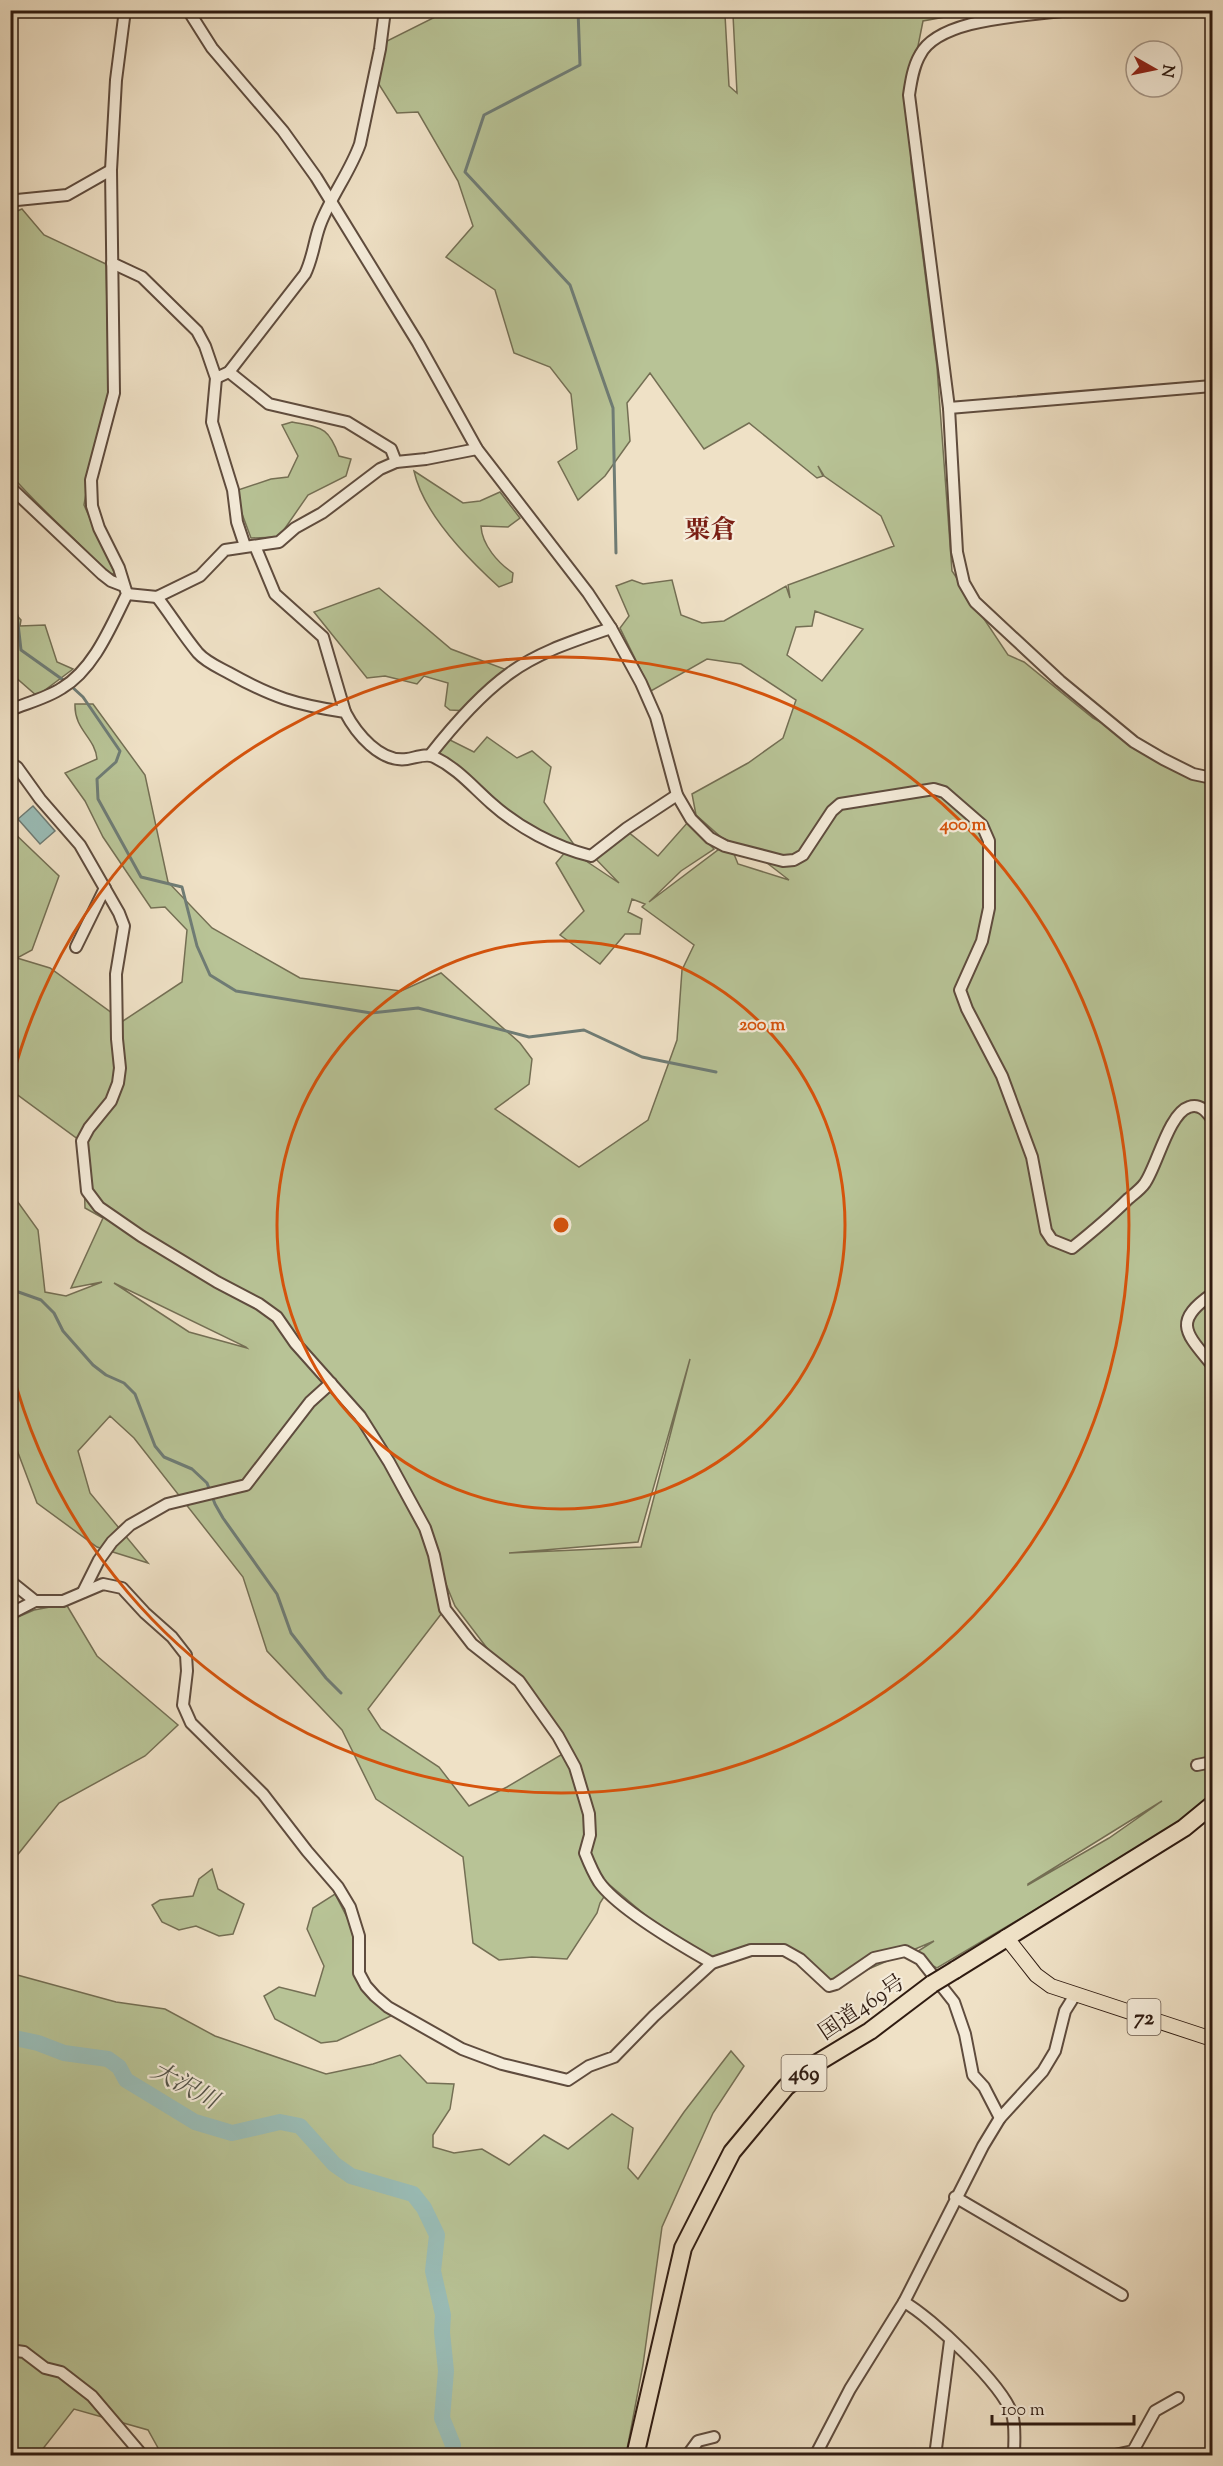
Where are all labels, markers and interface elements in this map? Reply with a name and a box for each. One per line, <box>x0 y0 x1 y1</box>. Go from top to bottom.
north arrow <box>1124 39 1184 99</box>
text: N <box>1154 63 1179 79</box>
district label: 粟倉 <box>684 513 736 550</box>
text: 400 m <box>939 813 986 839</box>
text: 200 m <box>739 1013 785 1039</box>
centre of rings <box>551 1215 571 1235</box>
street label: 国道469号 <box>813 1968 912 2049</box>
road number: 72 <box>1128 1999 1160 2035</box>
water label: 大沢川 <box>144 2055 226 2120</box>
road number: 469 <box>782 2055 826 2091</box>
scale bar <box>992 2388 1134 2426</box>
text: 100 m <box>1001 2398 1045 2424</box>

